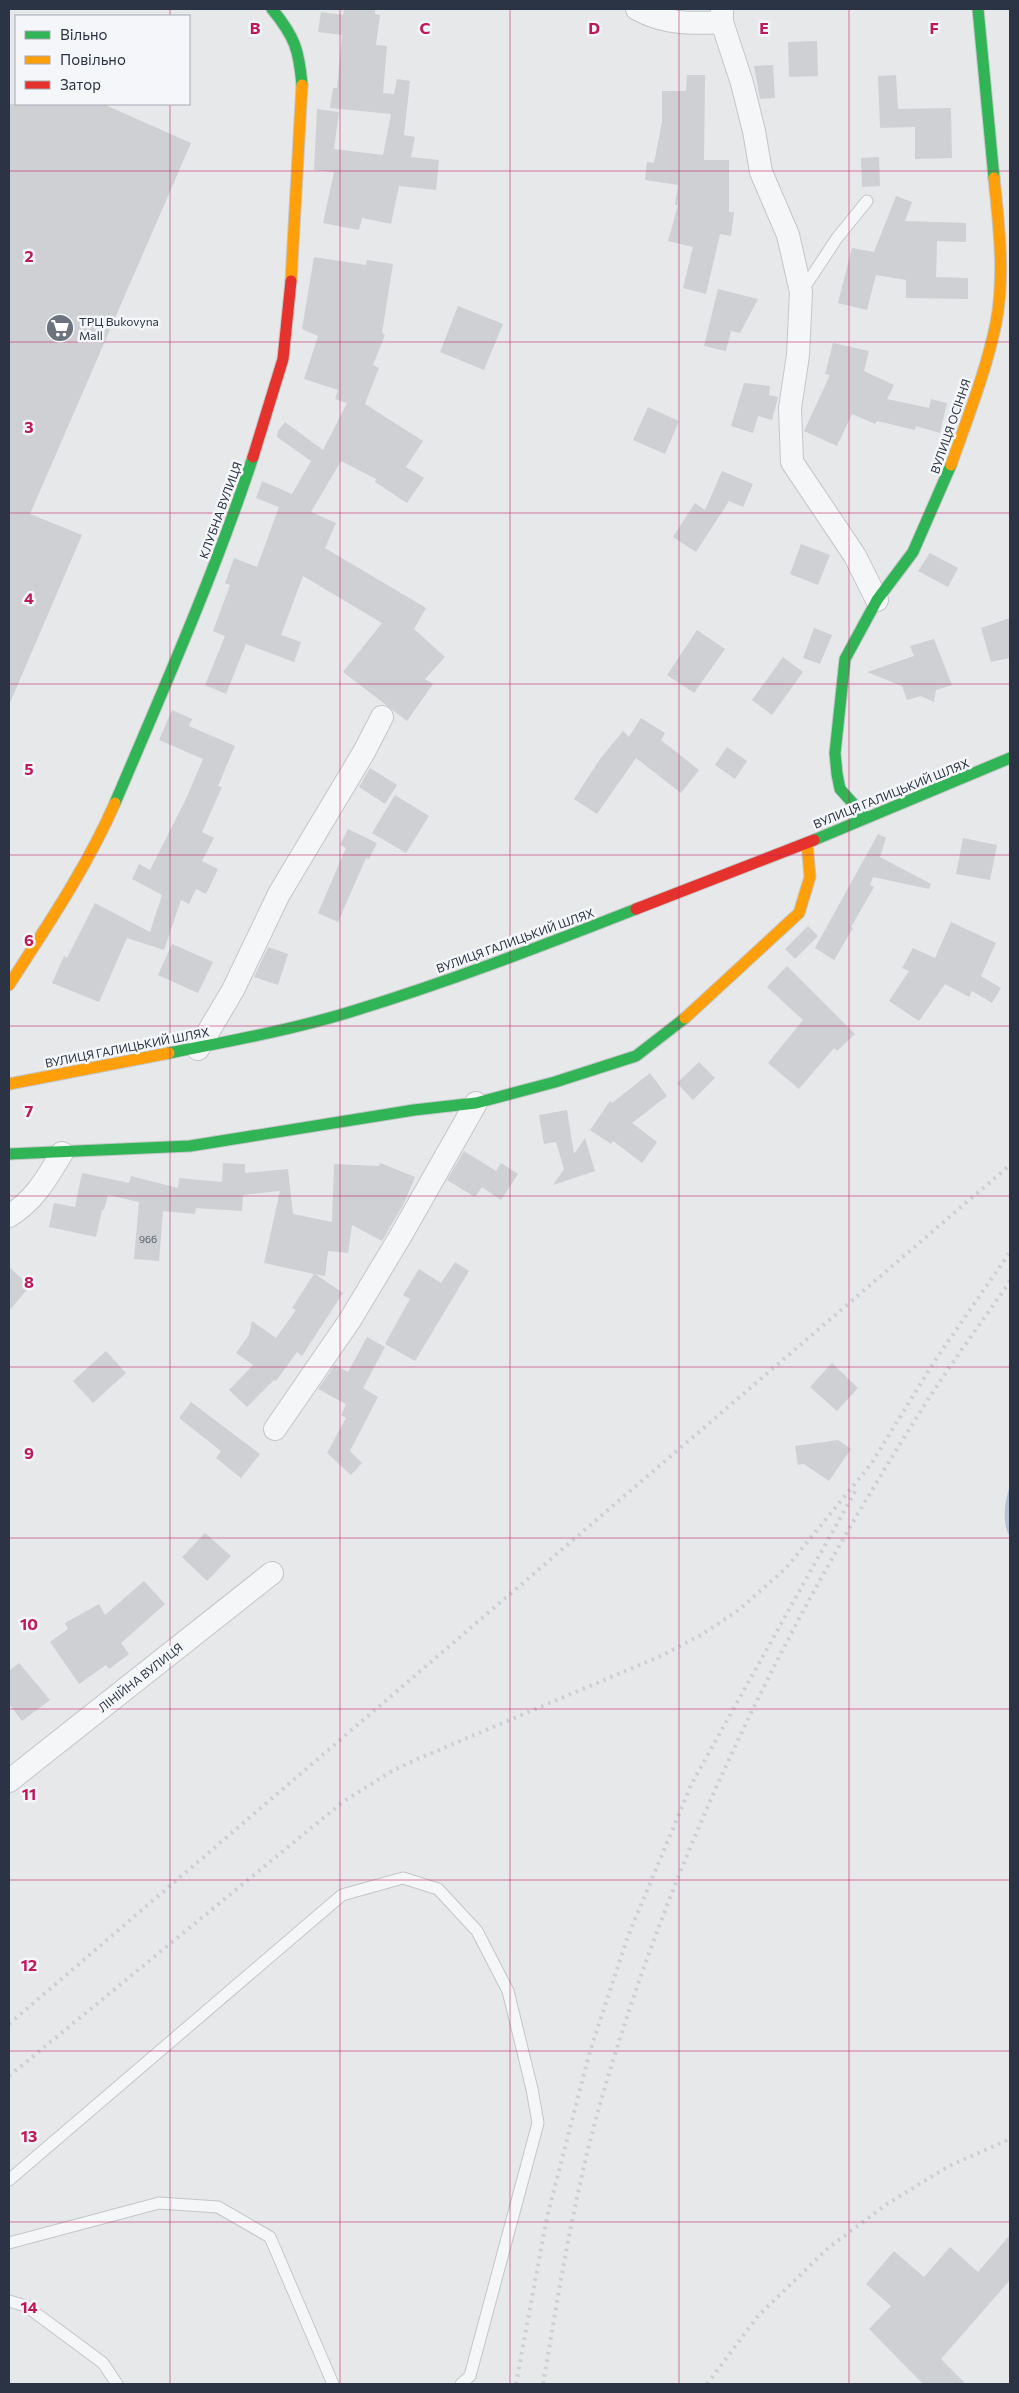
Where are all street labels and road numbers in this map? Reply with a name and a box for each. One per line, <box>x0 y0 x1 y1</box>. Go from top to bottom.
street label: ВУЛИЦЯ ОСІННЯ <box>927 377 973 475</box>
street label: КЛУБНА ВУЛИЦЯ <box>196 460 244 560</box>
street label: ВУЛИЦЯ ГАЛИЦЬКИЙ ШЛЯХ <box>811 755 971 831</box>
street label: ВУЛИЦЯ ГАЛИЦЬКИЙ ШЛЯХ <box>434 905 596 975</box>
street label: ВУЛИЦЯ ГАЛИЦЬКИЙ ШЛЯХ <box>44 1024 210 1070</box>
street label: ЛІНІЙНА ВУЛИЦЯ <box>95 1640 185 1714</box>

